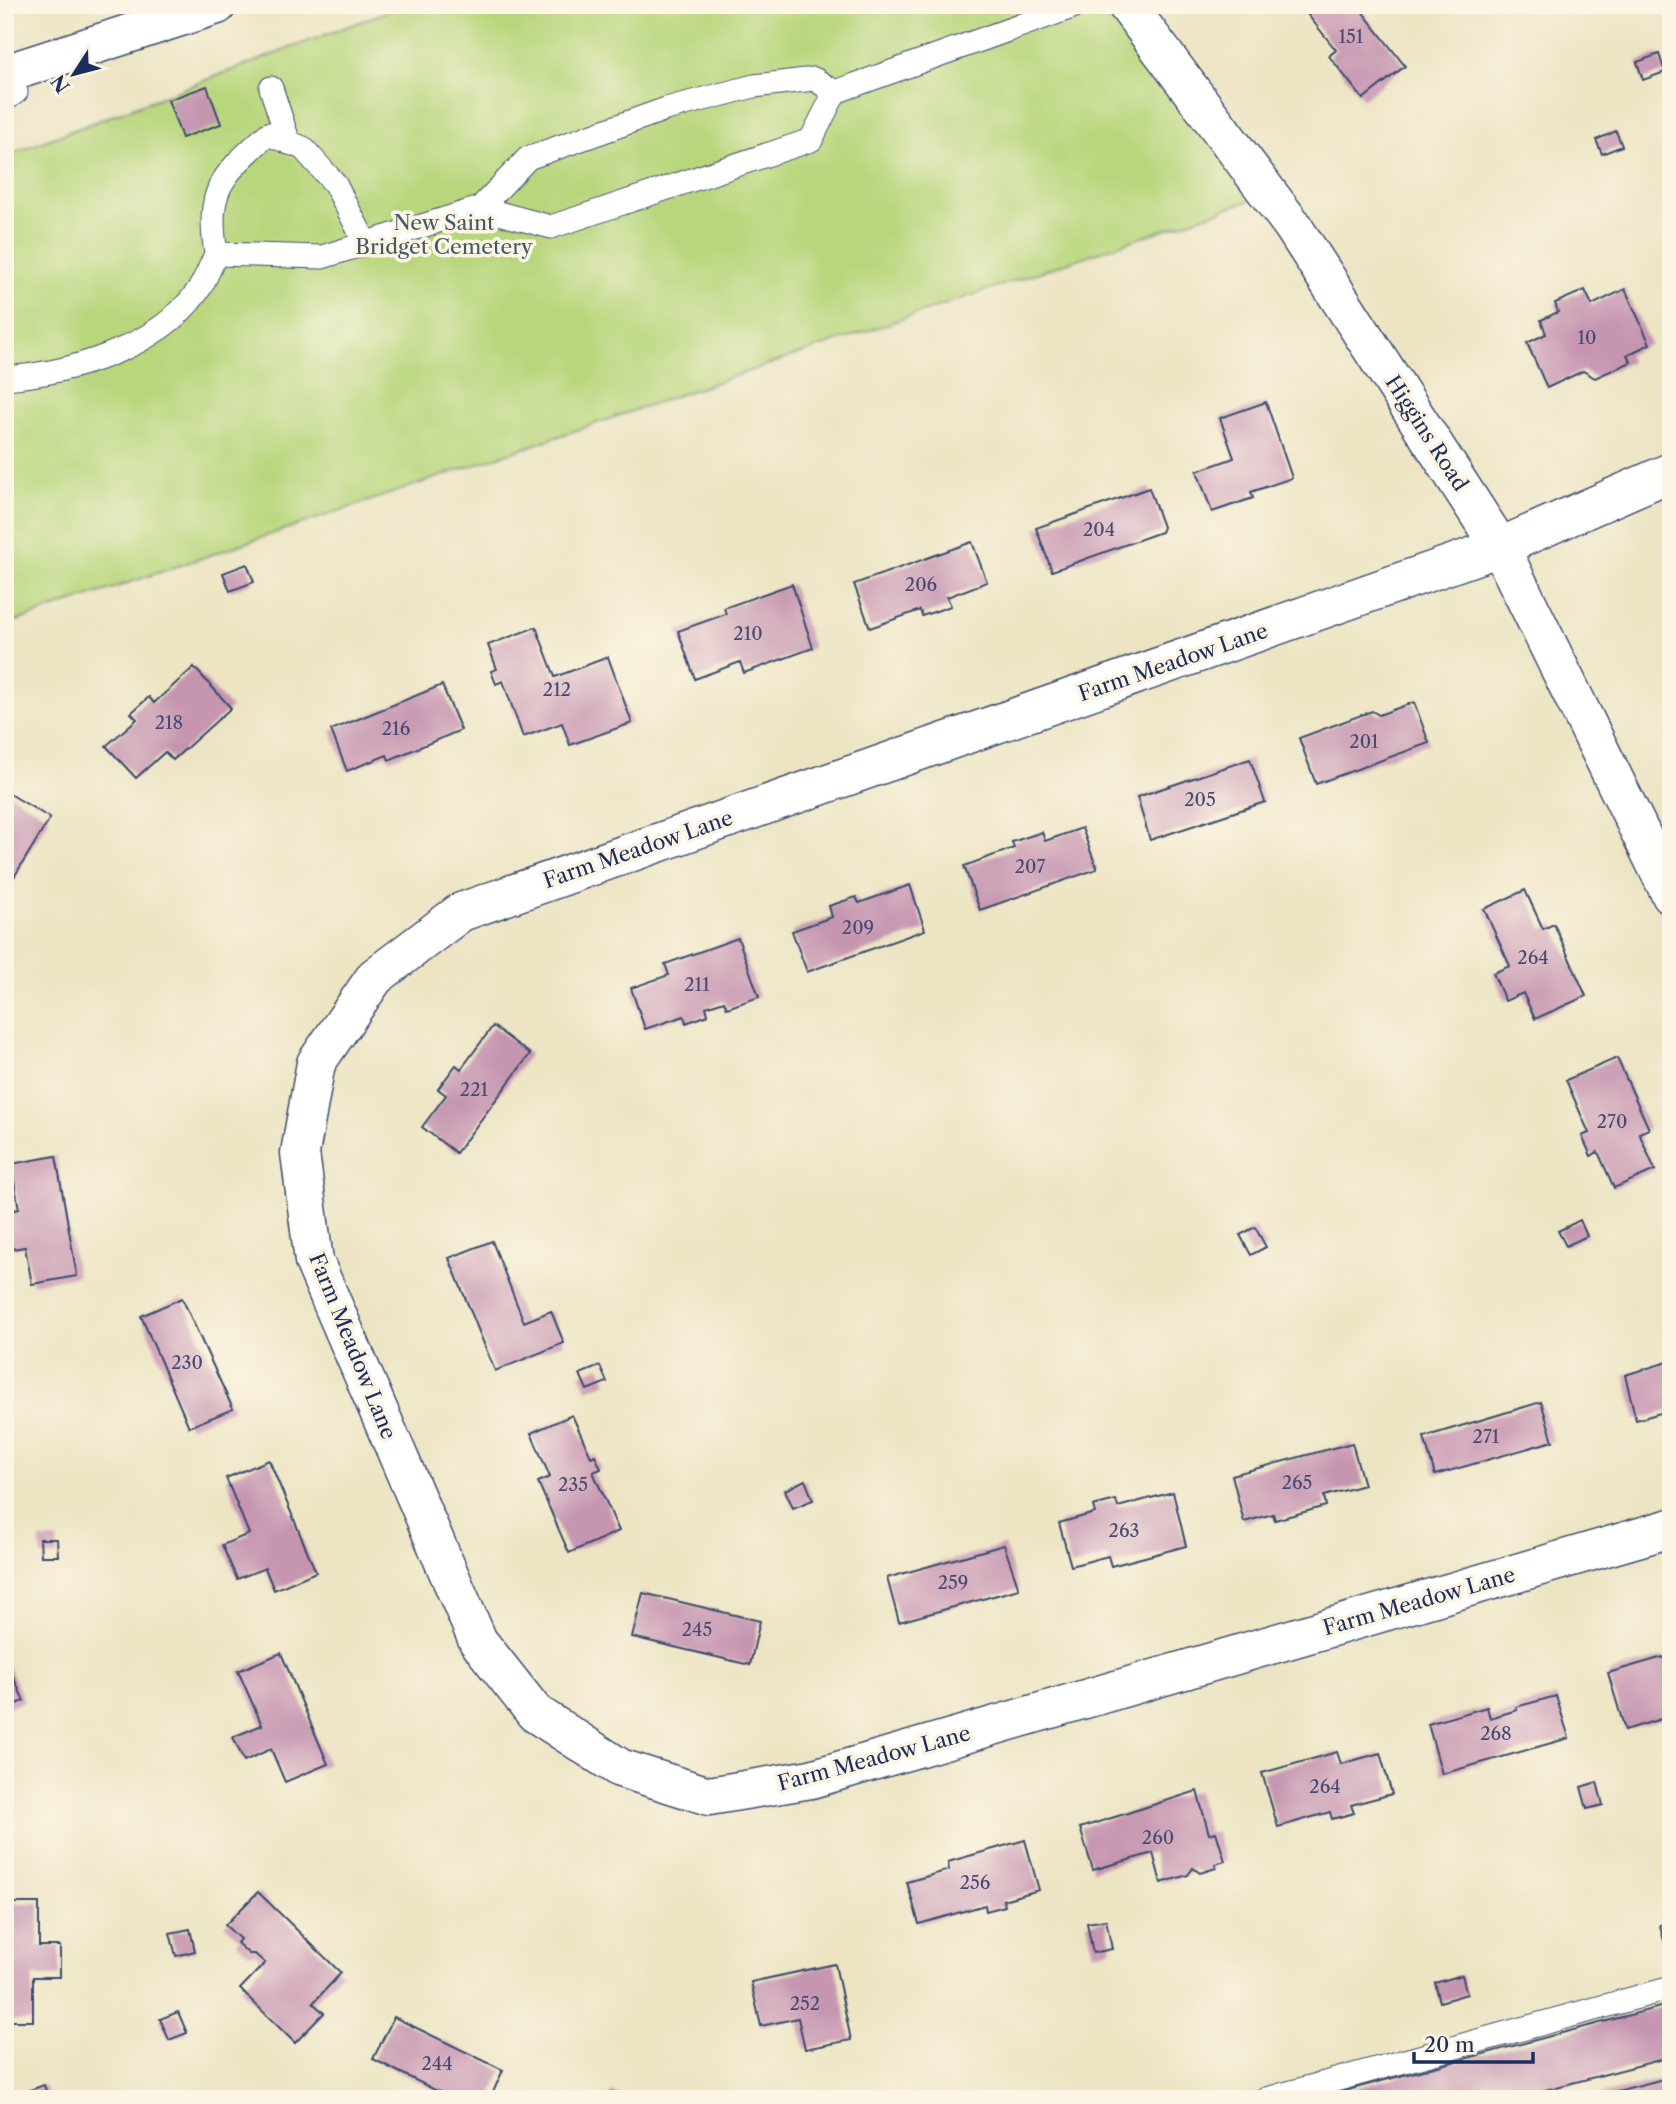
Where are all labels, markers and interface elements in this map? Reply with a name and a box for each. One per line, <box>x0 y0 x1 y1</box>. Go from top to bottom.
house number: 151 <box>1339 26 1364 48</box>
north arrow <box>38 38 108 108</box>
text: N <box>46 70 75 97</box>
park label: New Saint Bridget Cemetery <box>355 210 533 259</box>
house number: 10 <box>1578 327 1596 349</box>
street label: Higgins Road <box>1380 371 1474 496</box>
house number: 204 <box>1083 519 1115 541</box>
house number: 206 <box>905 574 937 596</box>
street label: Farm Meadow Lane <box>1075 618 1271 706</box>
house number: 210 <box>733 623 763 645</box>
house number: 212 <box>543 679 571 701</box>
house number: 218 <box>155 712 183 734</box>
house number: 216 <box>382 718 410 740</box>
house number: 201 <box>1349 731 1379 753</box>
house number: 205 <box>1184 789 1216 811</box>
street label: Farm Meadow Lane <box>540 805 736 893</box>
house number: 207 <box>1015 856 1045 878</box>
house number: 209 <box>842 917 874 939</box>
house number: 264 <box>1517 947 1549 969</box>
house number: 211 <box>684 974 710 996</box>
house number: 221 <box>460 1079 489 1101</box>
house number: 270 <box>1597 1111 1627 1133</box>
street label: Farm Meadow Lane <box>304 1249 402 1443</box>
house number: 230 <box>171 1352 203 1374</box>
house number: 271 <box>1473 1426 1500 1448</box>
house number: 265 <box>1282 1472 1312 1494</box>
house number: 235 <box>558 1474 588 1496</box>
house number: 263 <box>1109 1520 1139 1542</box>
street label: Farm Meadow Lane <box>1320 1562 1518 1640</box>
house number: 259 <box>938 1572 968 1594</box>
house number: 245 <box>682 1619 712 1641</box>
street label: Farm Meadow Lane <box>775 1720 973 1796</box>
house number: 268 <box>1480 1723 1512 1745</box>
house number: 264 <box>1309 1776 1341 1798</box>
house number: 260 <box>1142 1827 1174 1849</box>
house number: 256 <box>960 1872 990 1894</box>
house number: 252 <box>790 1993 820 2015</box>
scale bar <box>1414 2020 1532 2064</box>
text: 20 m <box>1424 2032 1475 2057</box>
house number: 244 <box>421 2053 453 2075</box>

